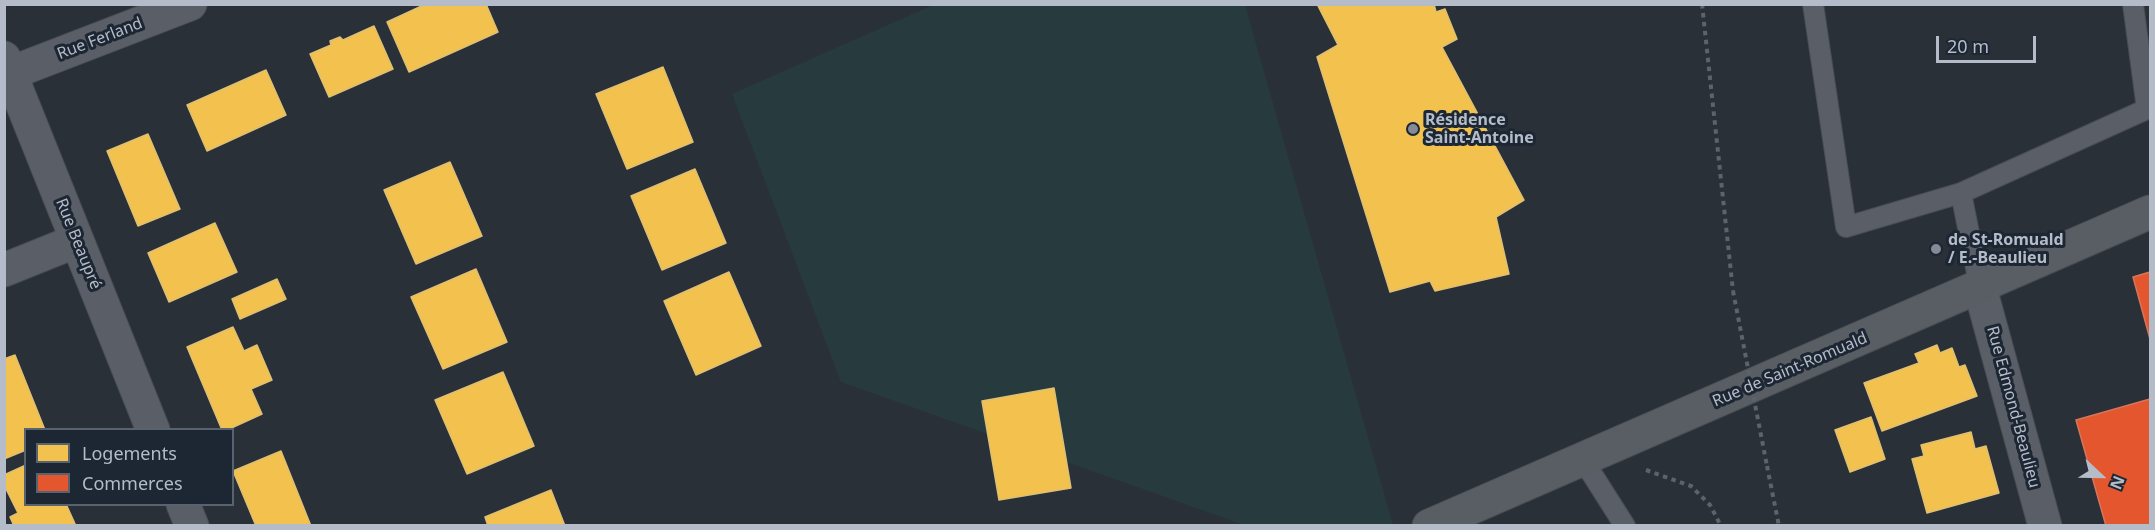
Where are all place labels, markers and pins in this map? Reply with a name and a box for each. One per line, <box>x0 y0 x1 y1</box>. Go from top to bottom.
place label: Résidence Saint-Antoine <box>1425 110 1534 148</box>
marker: Résidence Saint-Antoine <box>1406 122 1420 136</box>
place label: de St-Romuald / E.-Beaulieu <box>1948 230 2064 268</box>
marker: de St-Romuald / E.-Beaulieu <box>1929 242 1943 256</box>

